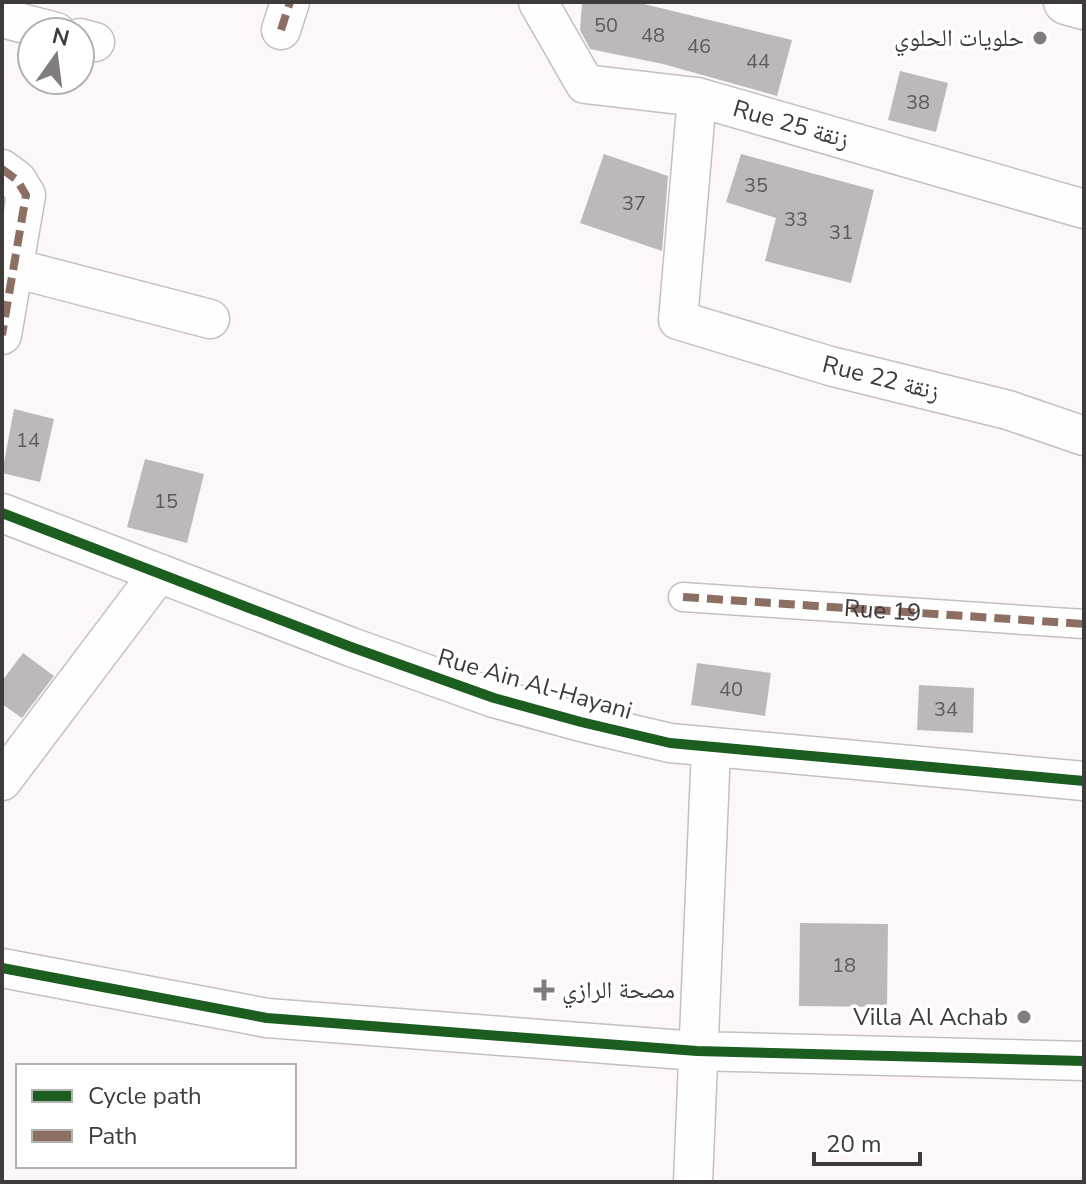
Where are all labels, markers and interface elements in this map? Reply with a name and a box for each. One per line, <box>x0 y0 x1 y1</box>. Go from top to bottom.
house number: 50 <box>594 12 618 39</box>
north arrow <box>16 16 96 96</box>
text: N <box>49 21 72 54</box>
house number: 48 <box>641 22 665 49</box>
place label: حلويات الحلوي <box>894 22 1024 57</box>
marker: حلويات الحلوي <box>1031 29 1049 47</box>
house number: 46 <box>687 33 711 60</box>
house number: 44 <box>746 48 770 75</box>
house number: 38 <box>906 89 930 116</box>
street label: Rue 25 زنقة <box>729 92 853 156</box>
house number: 35 <box>744 172 768 199</box>
house number: 37 <box>622 190 646 217</box>
house number: 33 <box>784 206 808 233</box>
house number: 31 <box>829 219 853 246</box>
street label: Rue 22 زنقة <box>819 348 943 408</box>
house number: 14 <box>16 427 40 454</box>
house number: 15 <box>154 488 178 515</box>
street label: Rue 19 <box>843 592 922 629</box>
street label: Rue Ain Al-Hayani <box>434 641 636 727</box>
house number: 40 <box>719 676 743 703</box>
house number: 34 <box>934 696 958 723</box>
house number: 18 <box>832 952 856 979</box>
place label: مصحة الرازي <box>562 974 675 1009</box>
marker: مصحة الرازي <box>533 979 555 1001</box>
place label: Villa Al Achab <box>852 1001 1008 1033</box>
marker: Villa Al Achab <box>1015 1008 1033 1026</box>
legend <box>16 1064 296 1168</box>
text: Cycle path <box>88 1080 202 1112</box>
scale bar <box>814 1116 920 1166</box>
text: Path <box>88 1120 137 1152</box>
text: 20 m <box>826 1128 882 1160</box>

